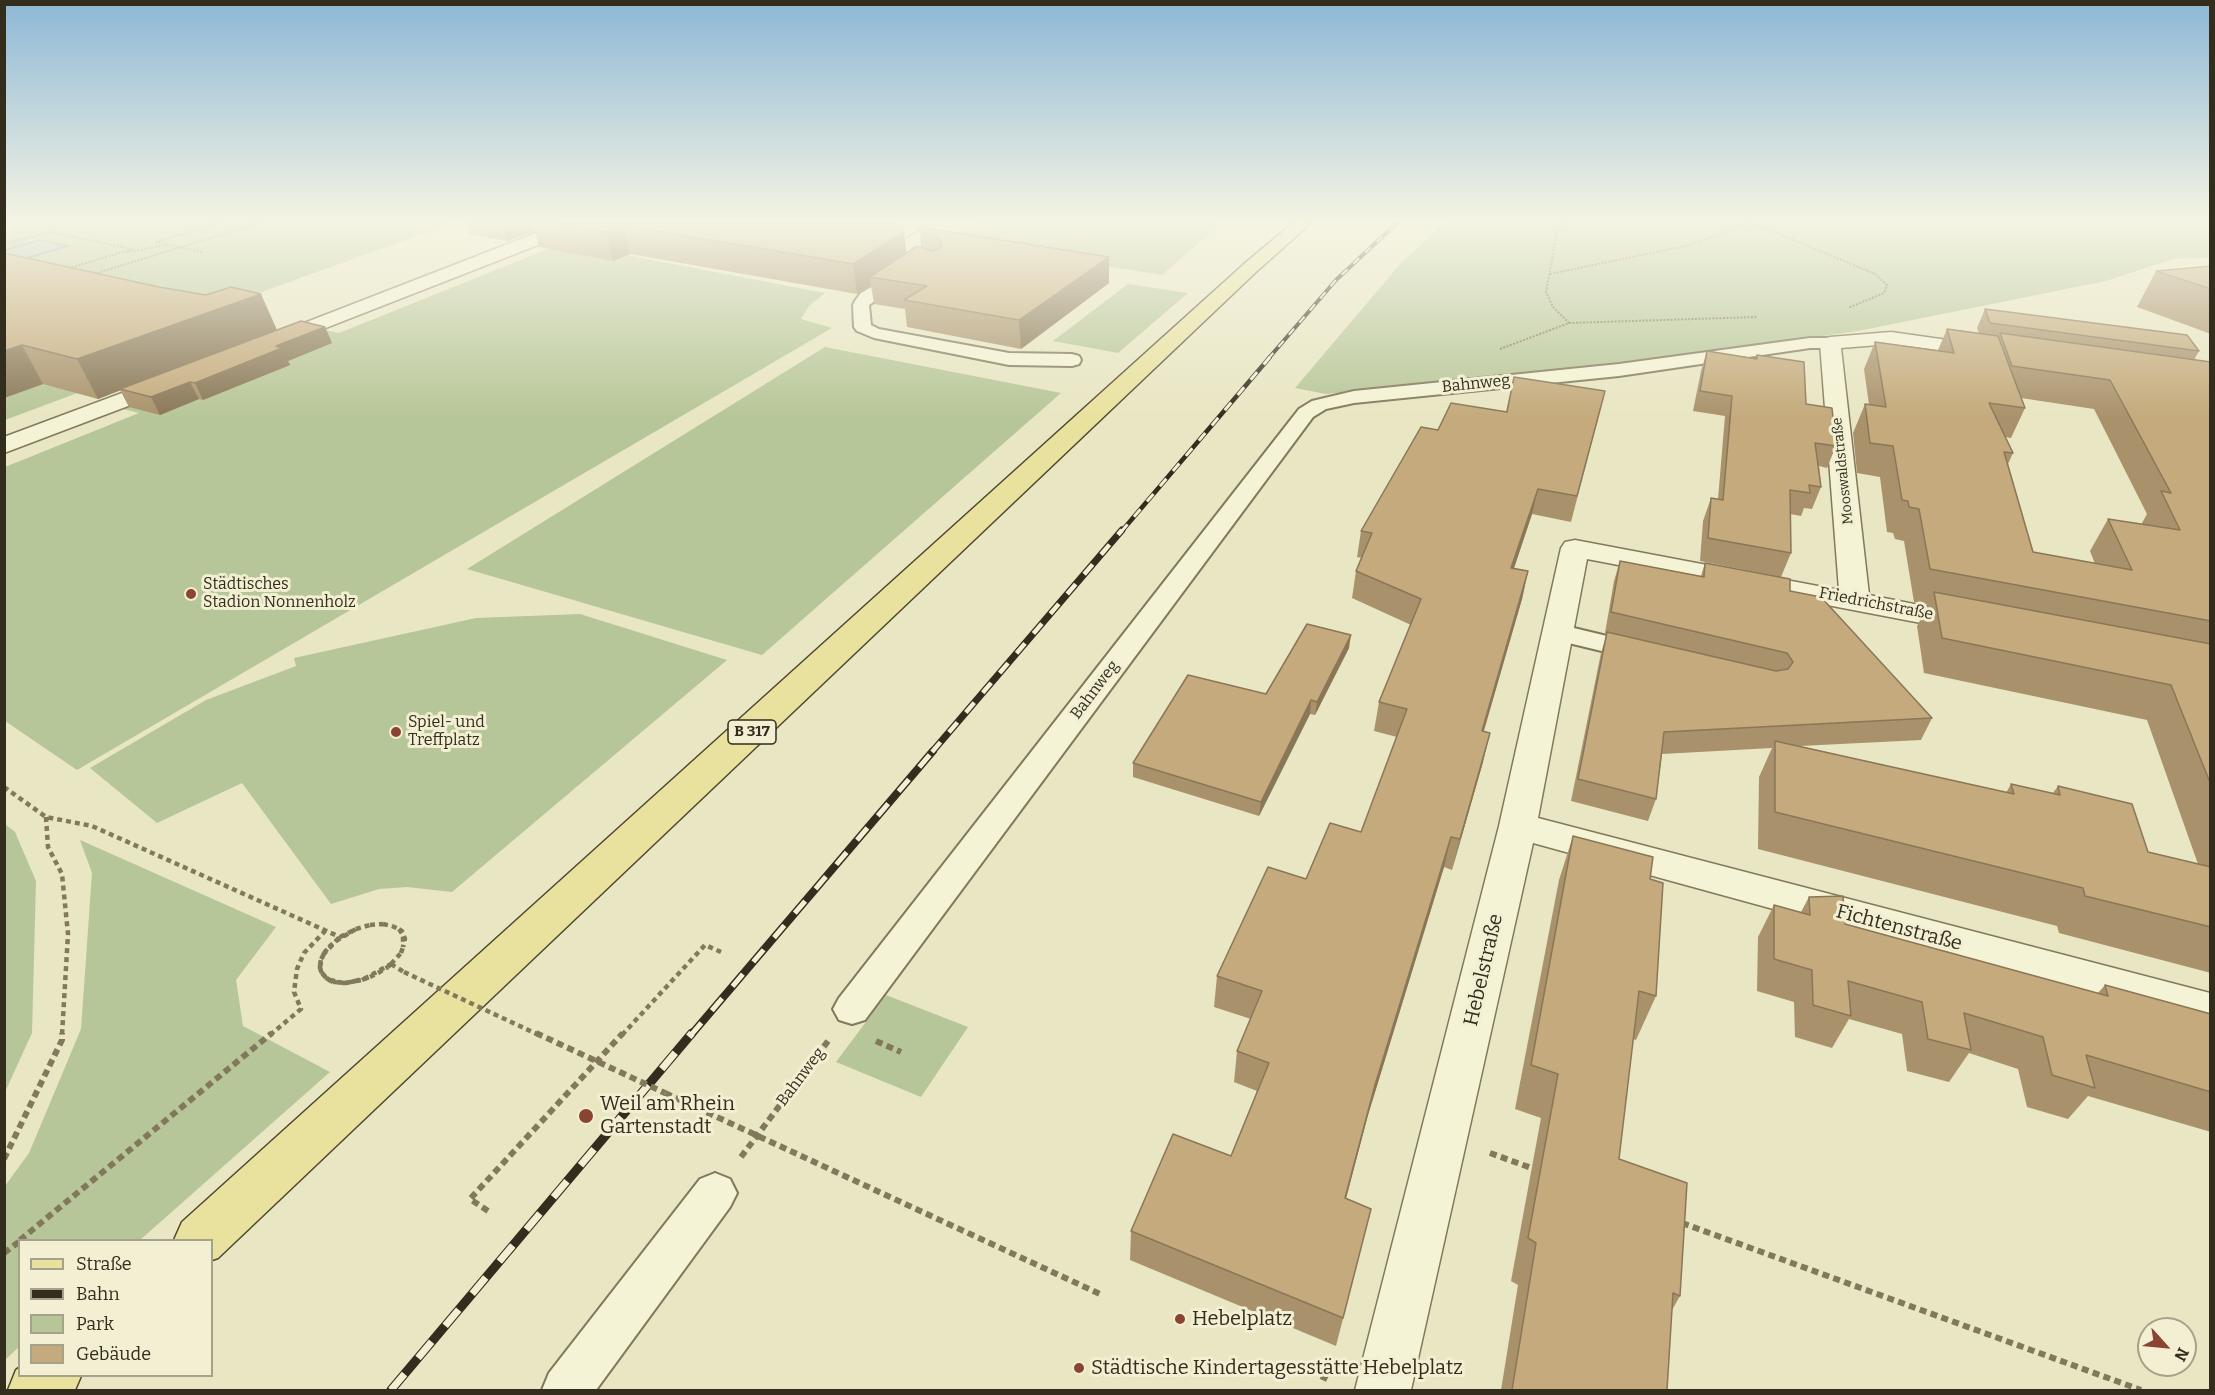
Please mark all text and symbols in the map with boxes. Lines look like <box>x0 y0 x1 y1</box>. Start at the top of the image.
street label: Bahnweg <box>1441 371 1511 397</box>
street label: Mooswaldstraße <box>1829 417 1857 525</box>
place label: Städtisches Stadion Nonnenholz <box>203 575 356 613</box>
street label: Friedrichstraße <box>1817 584 1935 624</box>
marker: Städtisches Stadion Nonnenholz <box>184 587 198 601</box>
street label: Bahnweg <box>1067 657 1123 723</box>
place label: Spiel- und Treffplatz <box>408 713 485 751</box>
road number: B 317 <box>728 720 776 744</box>
marker: Spiel- und Treffplatz <box>389 725 403 739</box>
street label: Fichtenstraße <box>1833 900 1965 956</box>
street label: Hebelstraße <box>1459 912 1509 1028</box>
street label: Bahnweg <box>773 1044 829 1110</box>
place label: Weil am Rhein Gartenstadt <box>600 1092 735 1139</box>
marker: Weil am Rhein Gartenstadt <box>577 1107 595 1125</box>
legend <box>18 1239 213 1377</box>
text: Straße <box>76 1253 132 1275</box>
text: Bahn <box>76 1283 120 1305</box>
place label: Hebelplatz <box>1192 1307 1292 1331</box>
marker: Hebelplatz <box>1173 1312 1187 1326</box>
text: Park <box>76 1313 114 1335</box>
north arrow <box>2137 1317 2197 1377</box>
text: Gebäude <box>76 1343 151 1365</box>
text: N <box>2170 1345 2193 1364</box>
place label: Städtische Kindertagesstätte Hebelplatz <box>1091 1356 1463 1380</box>
marker: Städtische Kindertagesstätte Hebelplatz <box>1072 1361 1086 1375</box>

